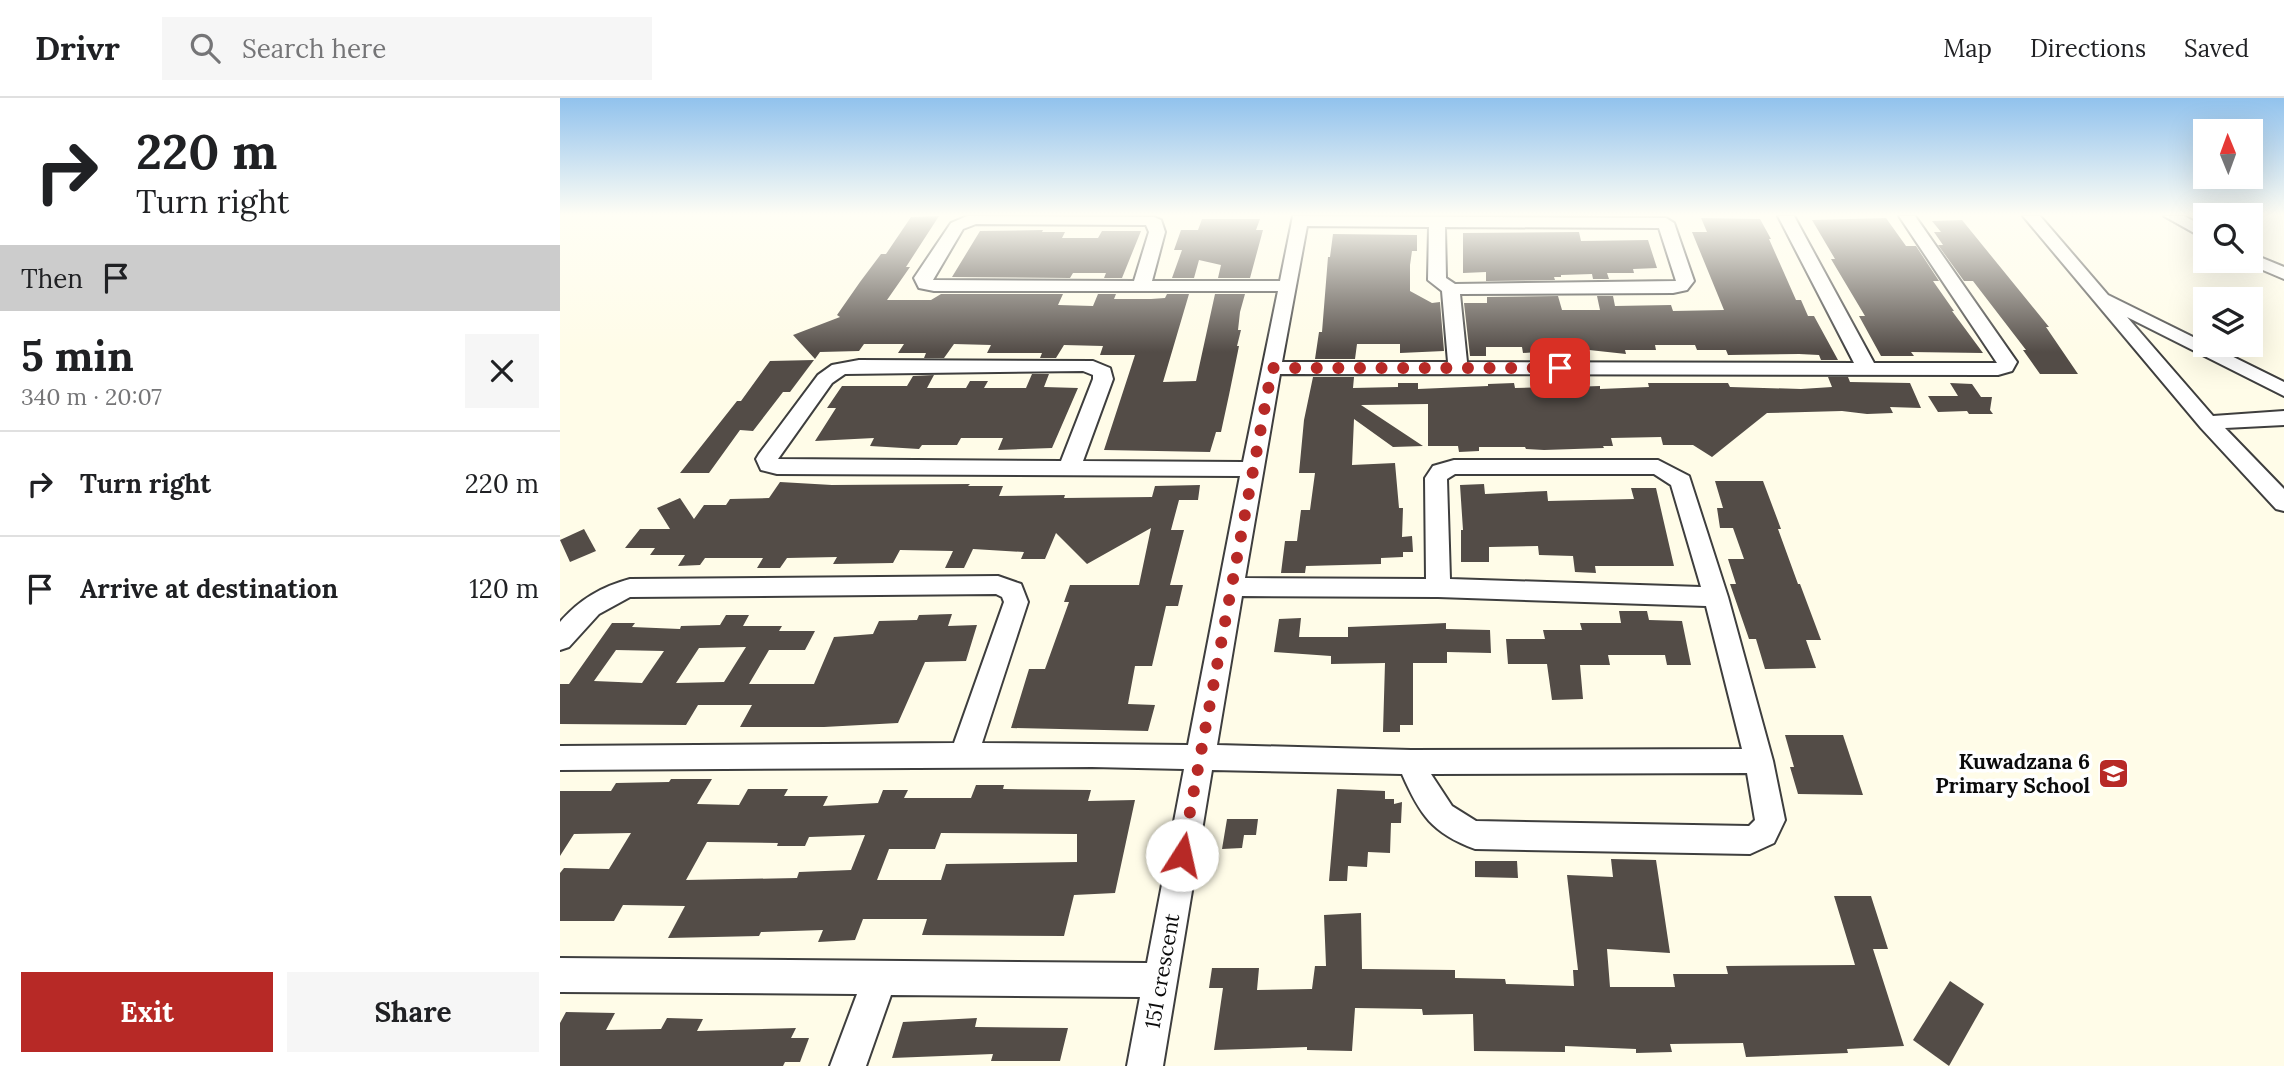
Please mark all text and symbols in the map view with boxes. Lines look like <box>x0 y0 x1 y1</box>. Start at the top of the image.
search box <box>162 17 652 80</box>
text: Drivr <box>35 27 120 69</box>
icon: search <box>186 29 224 67</box>
text: Search here <box>242 32 386 65</box>
text: Map <box>1943 33 1992 64</box>
text: Directions <box>2030 33 2146 64</box>
text: Saved <box>2184 33 2249 64</box>
north arrow <box>2193 119 2263 189</box>
map controls <box>2193 119 2263 357</box>
text: 220 m <box>136 120 277 182</box>
icon: right <box>21 126 112 217</box>
text: Turn right <box>136 181 289 222</box>
button: search <box>2193 203 2263 273</box>
icon: arrive <box>97 259 135 297</box>
text: Then <box>21 262 83 295</box>
button: layers <box>2193 287 2263 357</box>
text: 5 min <box>21 329 134 383</box>
button: close <box>465 334 539 408</box>
pin <box>1530 338 1590 398</box>
icon: arrive <box>1541 349 1579 387</box>
text: 340 m · 20:07 <box>21 382 162 411</box>
icon: right <box>21 465 59 503</box>
text: Turn right <box>80 467 211 500</box>
text: 220 m <box>465 467 539 500</box>
icon: arrive <box>21 570 59 608</box>
text: Arrive at destination <box>80 572 338 605</box>
text: 120 m <box>469 572 539 605</box>
place label: Kuwadzana 6 Primary School <box>1935 748 2090 799</box>
school or university icon: Kuwadzana 6 Primary School <box>2096 756 2130 790</box>
position arrow <box>1145 818 1219 892</box>
street label: 151 crescent <box>1139 910 1186 1031</box>
button: Exit <box>21 972 273 1052</box>
button: Share <box>287 972 539 1052</box>

